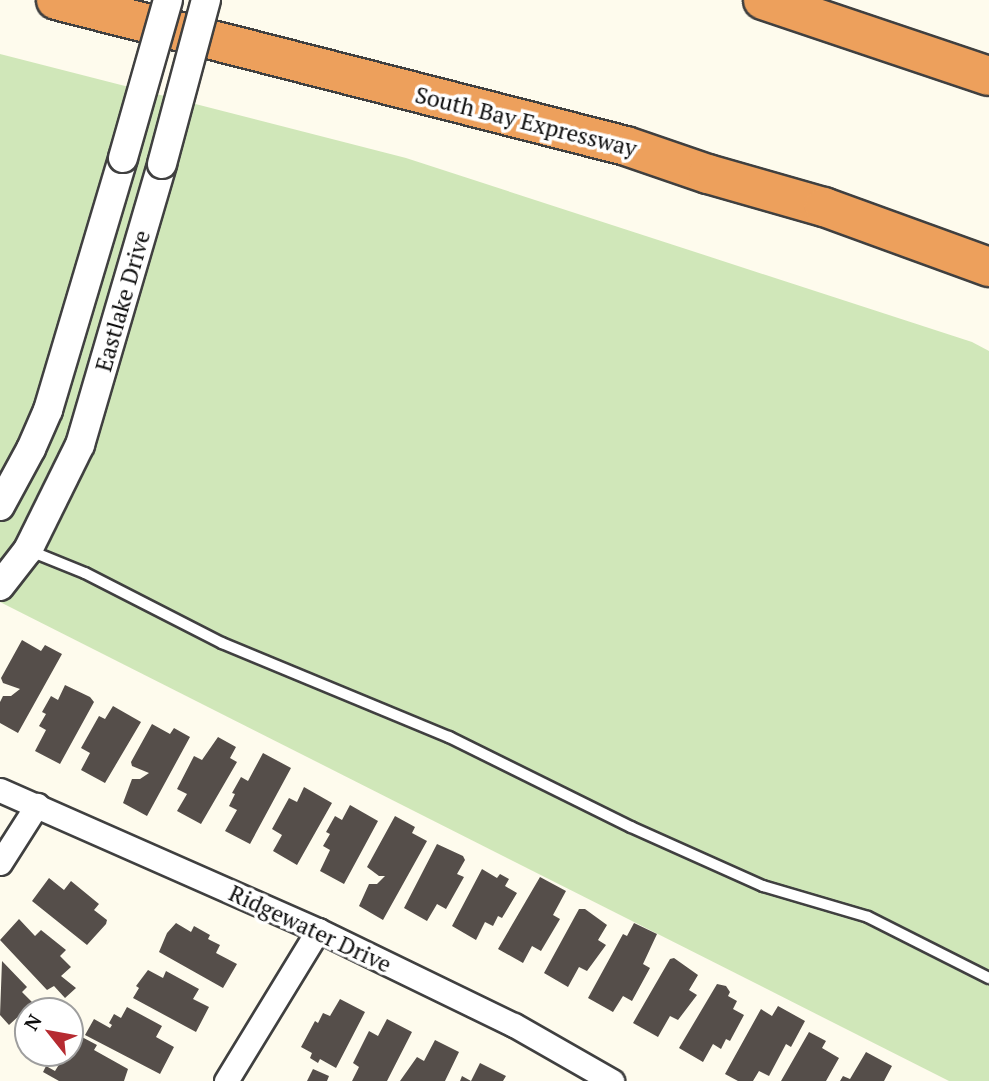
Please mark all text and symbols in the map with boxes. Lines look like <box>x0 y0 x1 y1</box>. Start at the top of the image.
street label: South Bay Expressway <box>412 81 640 163</box>
street label: Eastlake Drive <box>90 227 156 375</box>
street label: Ridgewater Drive <box>225 879 395 979</box>
north arrow <box>14 997 84 1067</box>
text: N <box>18 1009 47 1035</box>

